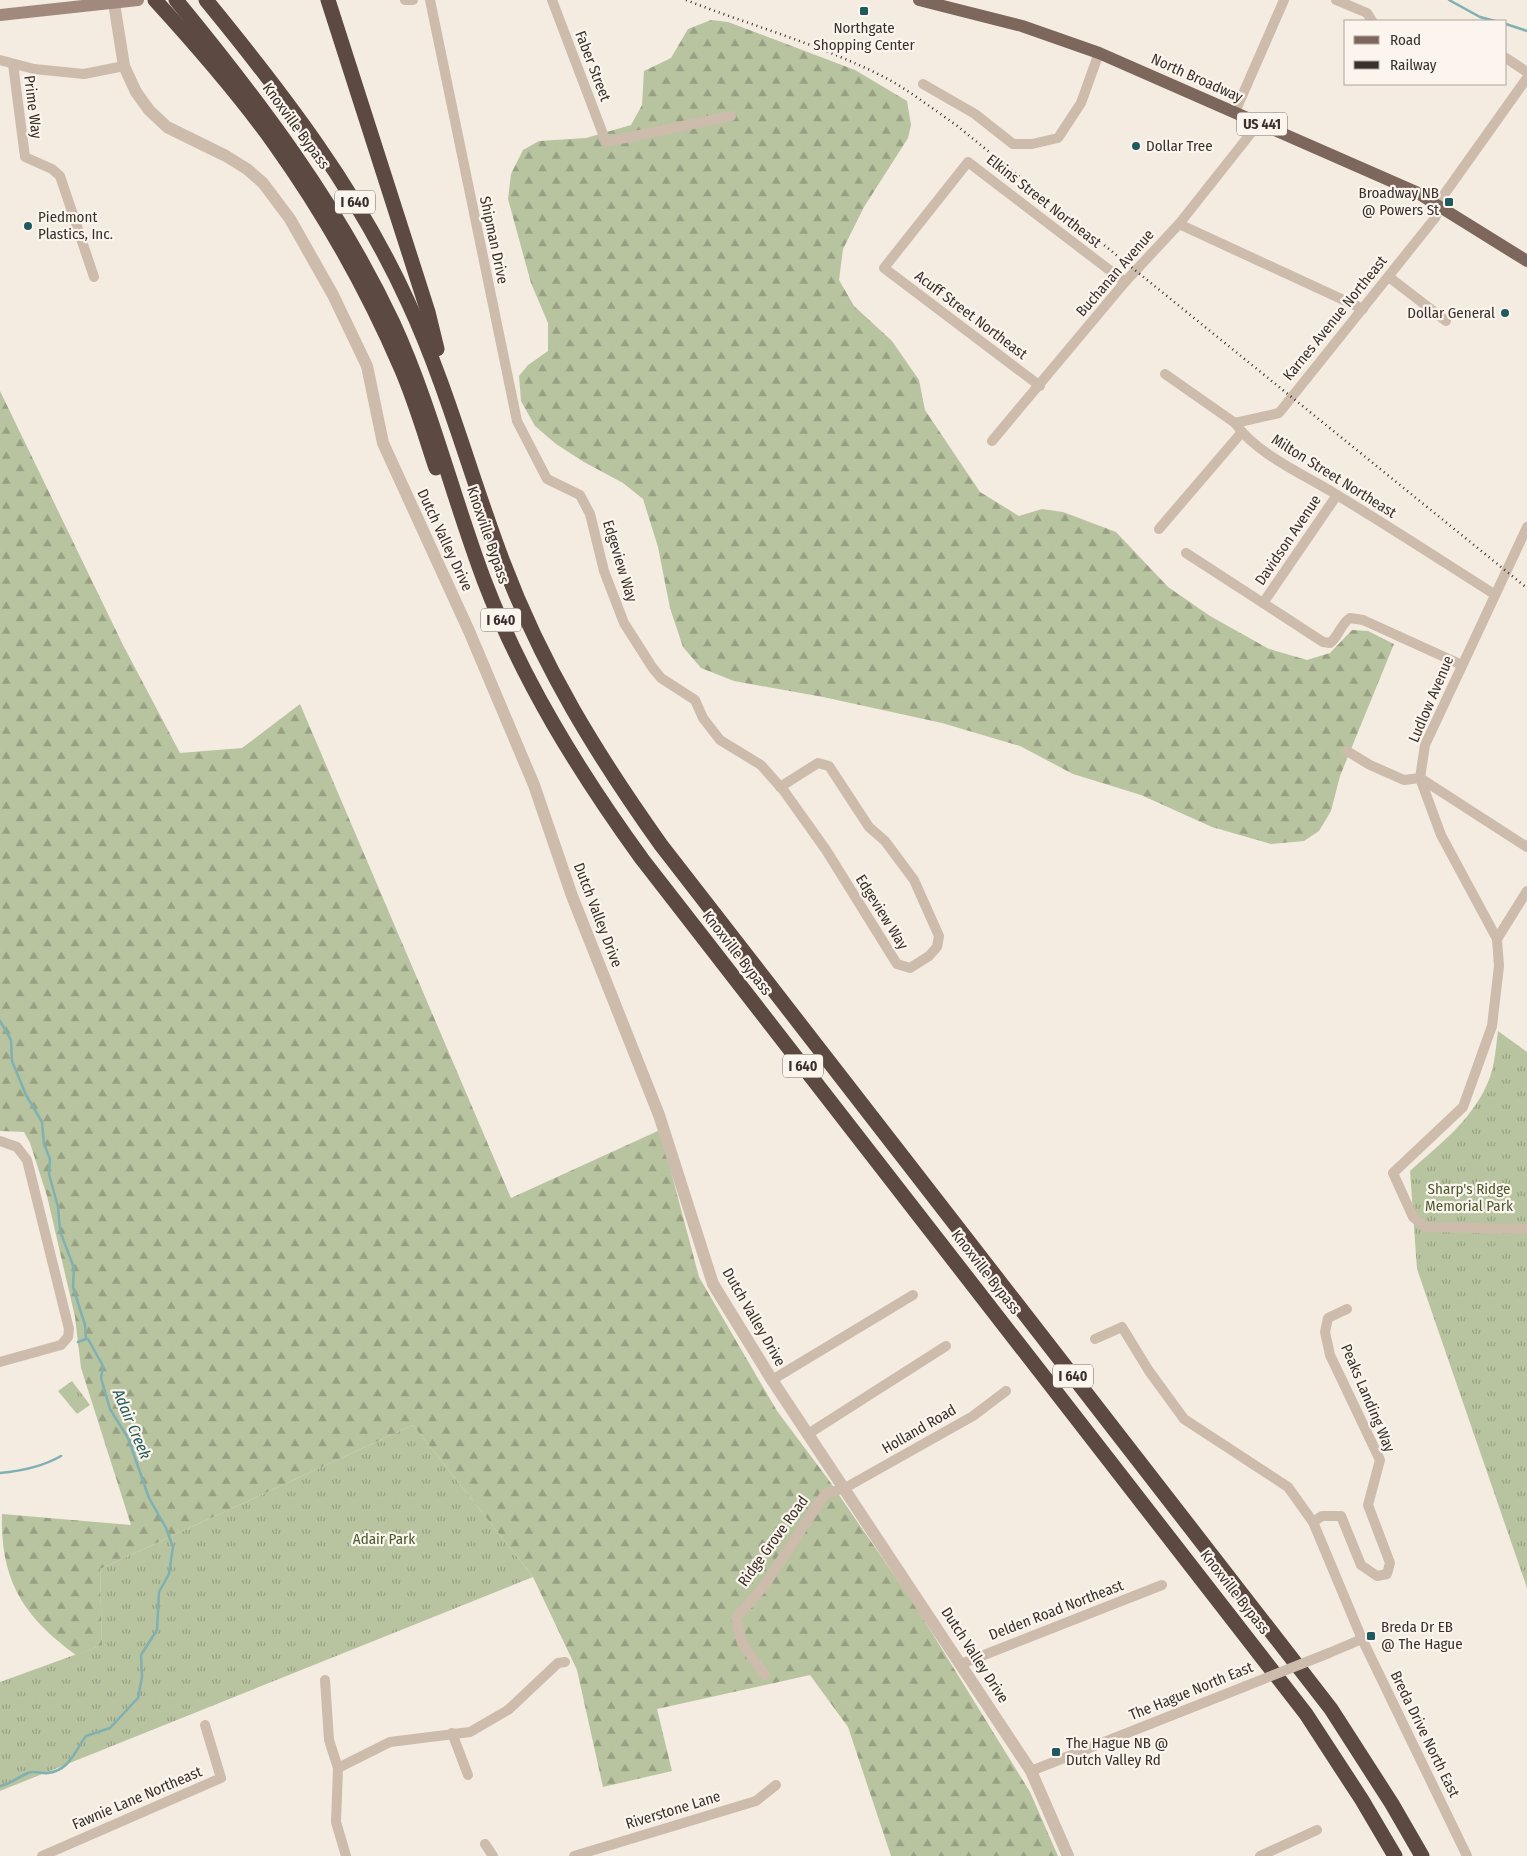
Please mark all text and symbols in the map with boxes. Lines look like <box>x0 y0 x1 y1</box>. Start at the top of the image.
marker: Northgate Shopping Center <box>858 5 870 17</box>
place label: Northgate Shopping Center <box>813 19 915 54</box>
legend <box>1344 20 1507 85</box>
street label: Faber Street <box>571 28 615 104</box>
text: Road <box>1390 31 1421 49</box>
street label: North Broadway <box>1148 50 1246 106</box>
text: Railway <box>1390 56 1437 74</box>
street label: Prime Way <box>20 74 46 140</box>
street label: Knoxville Bypass <box>259 79 333 173</box>
road number: US 441 <box>1237 112 1287 136</box>
place label: Dollar Tree <box>1146 137 1213 155</box>
marker: Dollar Tree <box>1130 140 1142 152</box>
street label: Elkins Street Northeast <box>983 151 1105 251</box>
place label: Broadway NB @ Powers St <box>1359 184 1439 219</box>
road number: I 640 <box>335 190 375 213</box>
street label: Shipman Drive <box>476 195 512 285</box>
marker: Broadway NB @ Powers St <box>1443 196 1455 208</box>
place label: Piedmont Plastics, Inc. <box>38 208 113 243</box>
marker: Piedmont Plastics, Inc. <box>22 220 34 232</box>
street label: Buchanan Avenue <box>1072 226 1158 320</box>
street label: Karnes Avenue Northeast <box>1279 252 1391 384</box>
street label: Acuff Street Northeast <box>911 267 1031 363</box>
place label: Dollar General <box>1407 304 1495 322</box>
marker: Dollar General <box>1499 307 1511 319</box>
street label: Milton Street Northeast <box>1268 430 1400 522</box>
street label: Knoxville Bypass <box>463 484 513 586</box>
street label: Dutch Valley Drive <box>413 486 477 594</box>
street label: Davidson Avenue <box>1251 491 1325 589</box>
street label: Edgeview Way <box>599 518 641 604</box>
road number: I 640 <box>481 608 521 632</box>
street label: Ludlow Avenue <box>1405 653 1457 745</box>
street label: Dutch Valley Drive <box>570 860 626 970</box>
street label: Edgeview Way <box>852 871 912 953</box>
street label: Knoxville Bypass <box>698 907 776 999</box>
road number: I 640 <box>783 1054 823 1078</box>
park label: Sharp's Ridge Memorial Park <box>1425 1180 1513 1215</box>
street label: Knoxville Bypass <box>947 1226 1025 1318</box>
street label: Dutch Valley Drive <box>719 1265 789 1369</box>
street label: Peaks Landing Way <box>1337 1341 1399 1455</box>
road number: I 640 <box>1053 1364 1093 1388</box>
water label: Adair Creek <box>108 1385 155 1462</box>
street label: Holland Road <box>879 1401 959 1457</box>
street label: Ridge Grove Road <box>734 1492 812 1590</box>
park label: Adair Park <box>353 1530 415 1548</box>
street label: Knoxville Bypass <box>1196 1546 1274 1638</box>
street label: Delden Road Northeast <box>986 1576 1126 1644</box>
street label: Dutch Valley Drive <box>937 1604 1013 1706</box>
place label: Breda Dr EB @ The Hague <box>1381 1618 1463 1653</box>
marker: Breda Dr EB @ The Hague <box>1365 1630 1377 1642</box>
street label: The Hague North East <box>1127 1658 1256 1724</box>
street label: Breda Drive North East <box>1387 1668 1464 1800</box>
place label: The Hague NB @ Dutch Valley Rd <box>1066 1734 1168 1769</box>
marker: The Hague NB @ Dutch Valley Rd <box>1050 1746 1062 1758</box>
street label: Fawnie Lane Northeast <box>70 1763 205 1833</box>
street label: Riverstone Lane <box>623 1787 723 1833</box>

